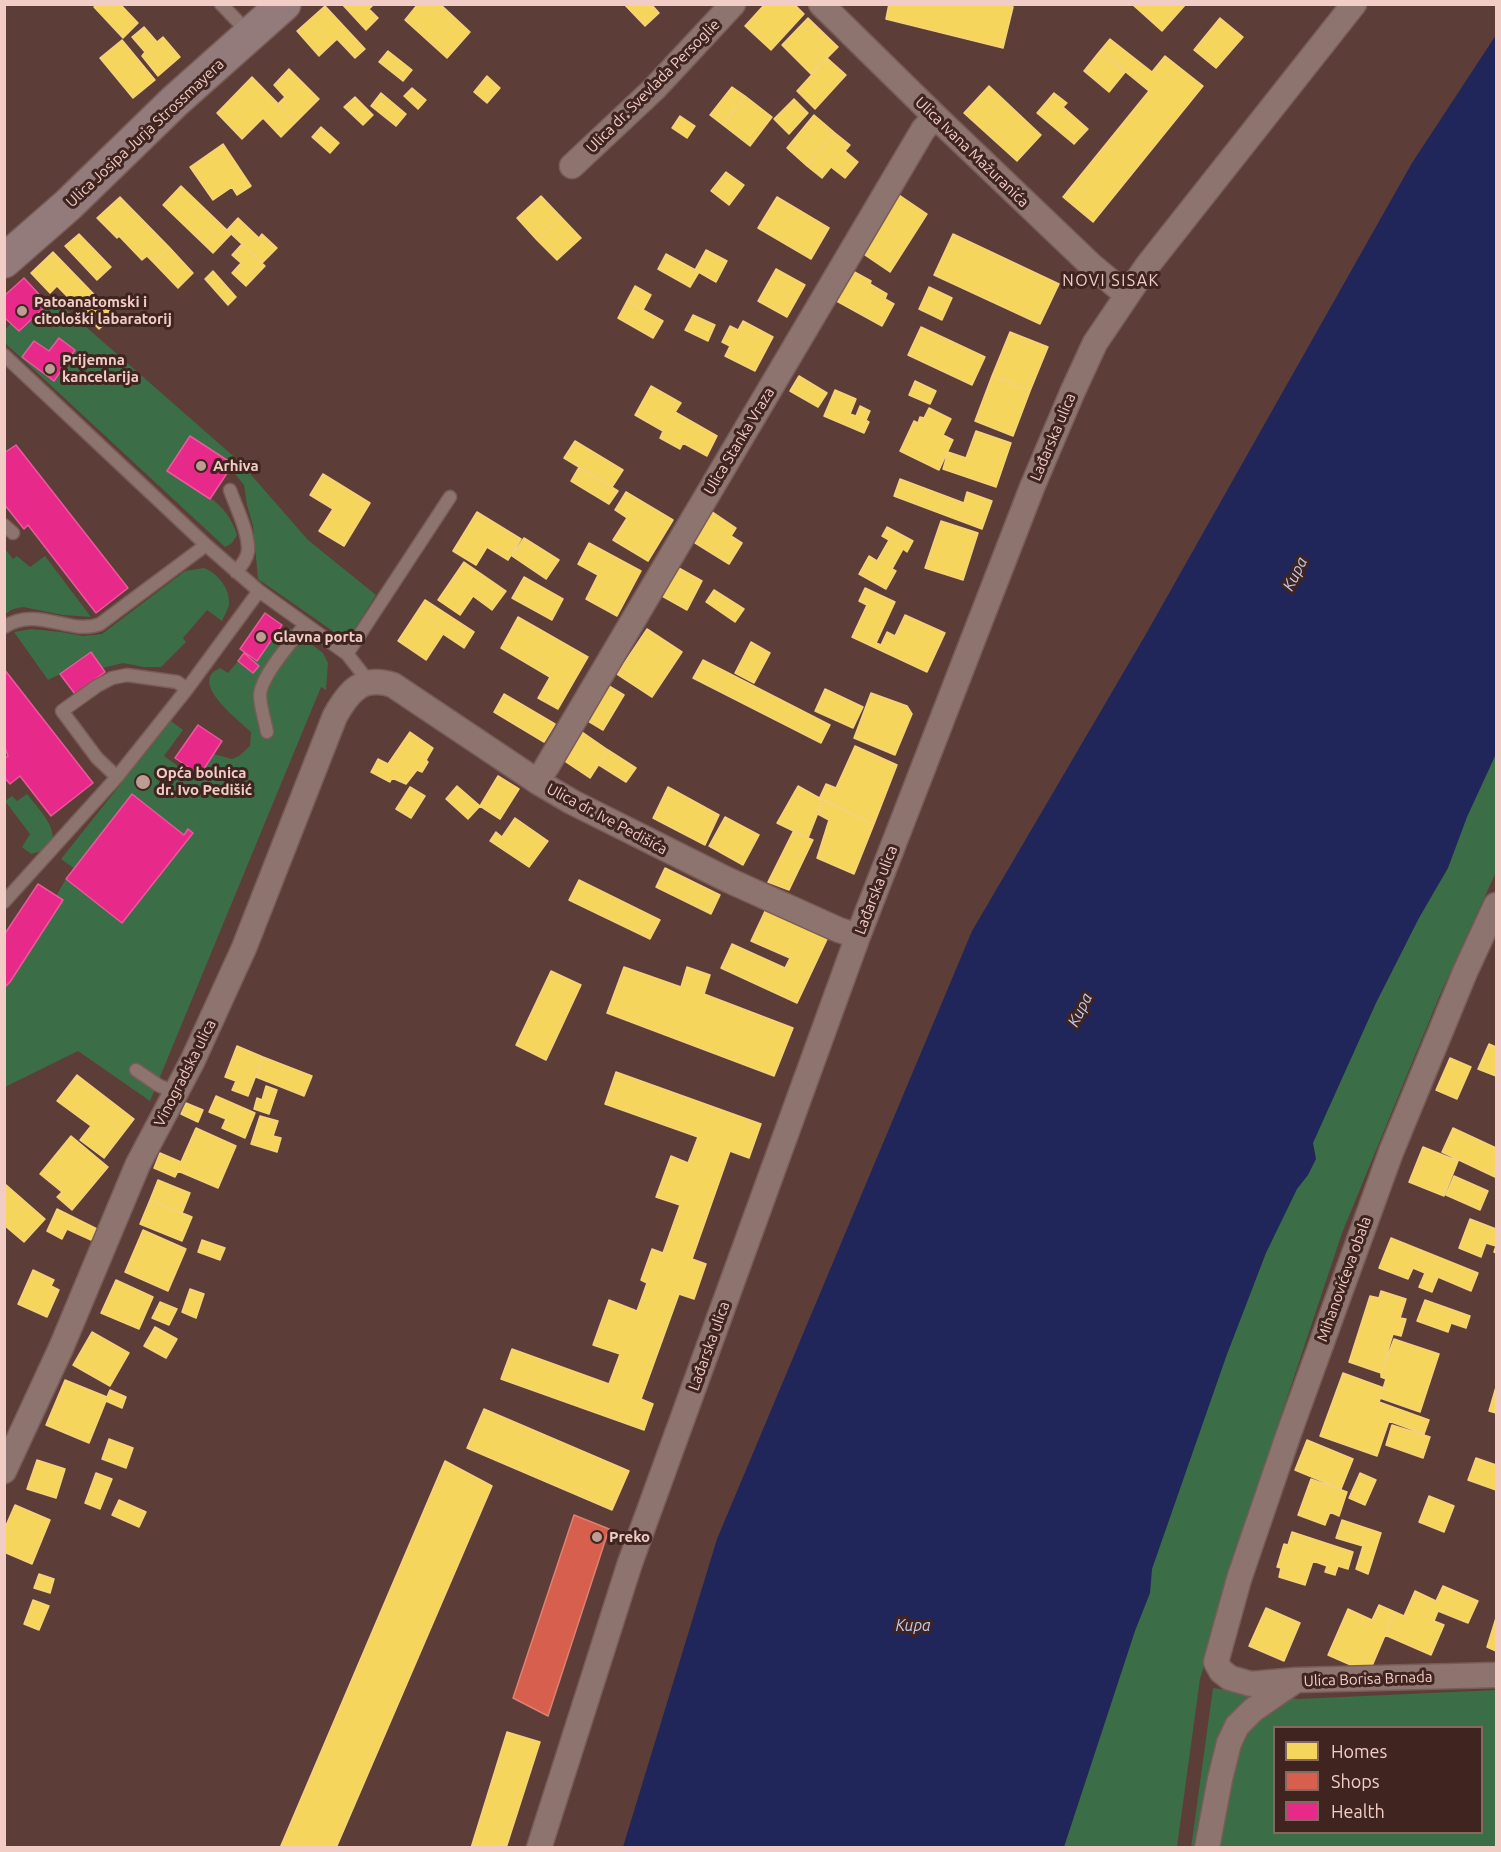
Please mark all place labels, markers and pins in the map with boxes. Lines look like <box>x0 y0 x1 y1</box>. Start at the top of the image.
place label: Patoanatomski i citološki labaratorij <box>34 293 172 328</box>
marker: Patoanatomski i citološki labaratorij <box>15 304 29 318</box>
place label: Prijemna kancelarija <box>62 351 139 386</box>
marker: Prijemna kancelarija <box>43 362 57 376</box>
place label: Arhiva <box>213 457 259 475</box>
marker: Arhiva <box>194 459 208 473</box>
place label: Glavna porta <box>273 628 363 646</box>
marker: Glavna porta <box>254 630 268 644</box>
place label: Opća bolnica dr. Ivo Pedišić <box>156 764 252 799</box>
marker: Opća bolnica dr. Ivo Pedišić <box>134 773 152 791</box>
place label: Preko <box>609 1528 650 1546</box>
marker: Preko <box>590 1530 604 1544</box>

